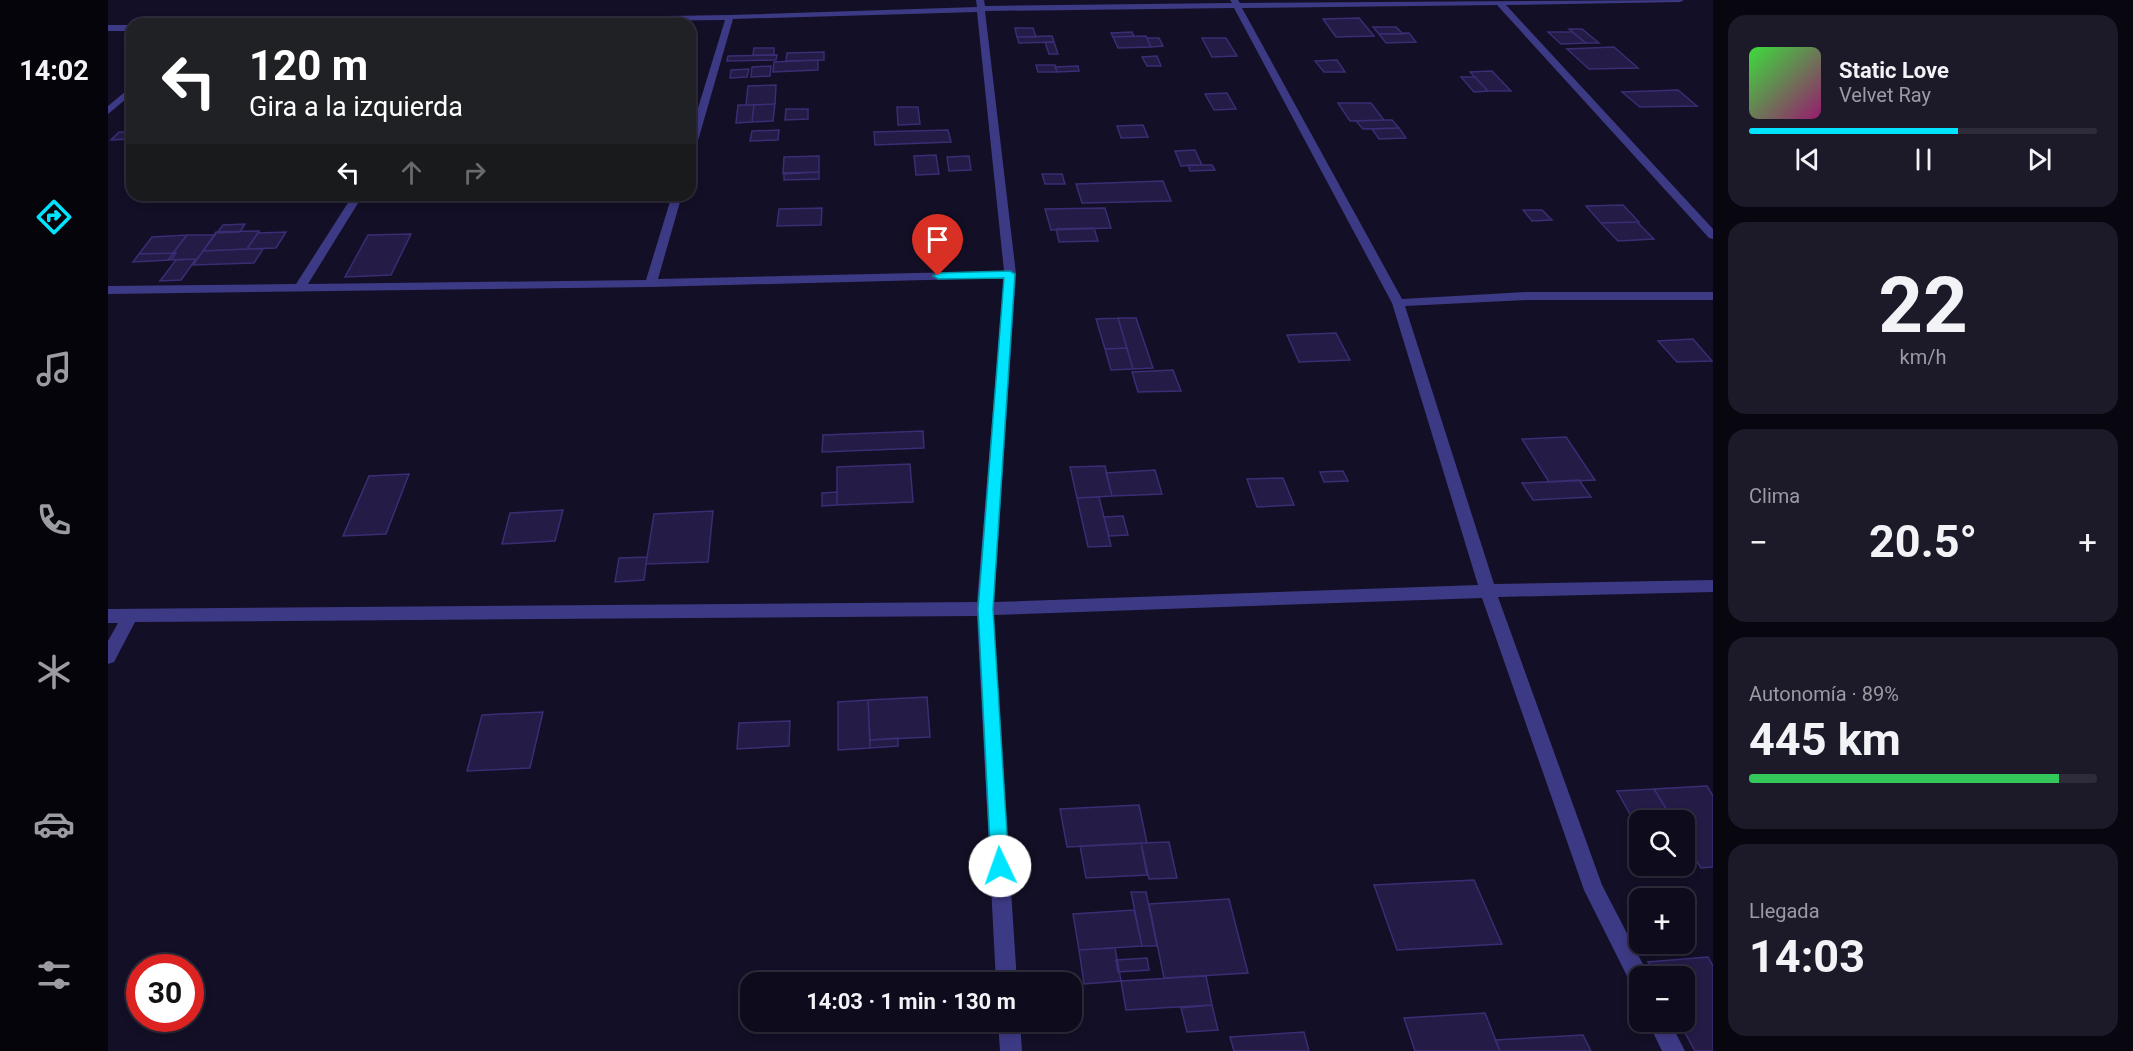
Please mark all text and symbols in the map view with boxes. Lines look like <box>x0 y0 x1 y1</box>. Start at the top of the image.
text: 120 m <box>249 41 368 90</box>
icon: left <box>150 42 228 120</box>
text: 14:02 <box>19 55 89 87</box>
text: Static Love <box>1839 58 1949 83</box>
text: Velvet Ray <box>1839 83 1931 107</box>
text: Gira a la izquierda <box>249 91 463 123</box>
icon: previous <box>1791 143 1824 176</box>
icon: pause <box>1907 143 1940 176</box>
icon: next <box>2023 143 2056 176</box>
icon: left <box>332 156 365 189</box>
icon: ahead <box>395 156 428 189</box>
icon: right <box>458 156 491 189</box>
icon: directions <box>33 196 75 238</box>
pin <box>912 214 963 276</box>
icon: arrive <box>921 223 954 256</box>
text: 22 <box>1878 260 1968 351</box>
text: km/h <box>1900 345 1946 369</box>
icon: music <box>33 348 75 390</box>
text: Clima <box>1749 484 1800 508</box>
icon: phone <box>33 499 75 541</box>
text: 20.5° <box>1869 515 1977 568</box>
text: − <box>1749 523 1768 562</box>
text: + <box>2078 523 2097 562</box>
icon: climate <box>33 651 75 693</box>
text: Autonomía · 89% <box>1749 682 1899 706</box>
text: 445 km <box>1749 713 1901 766</box>
icon: car <box>33 803 75 845</box>
map controls <box>1629 810 1695 1032</box>
button: search <box>1629 810 1695 876</box>
position arrow <box>968 834 1032 898</box>
button: + <box>1629 888 1695 954</box>
text: Llegada <box>1749 899 1820 923</box>
text: 14:03 <box>1749 930 1865 983</box>
icon: filters <box>33 954 75 996</box>
speed limit sign: 30 <box>126 954 204 1032</box>
button: − <box>1629 966 1695 1032</box>
text: 14:03 · 1 min · 130 m <box>806 989 1016 1014</box>

